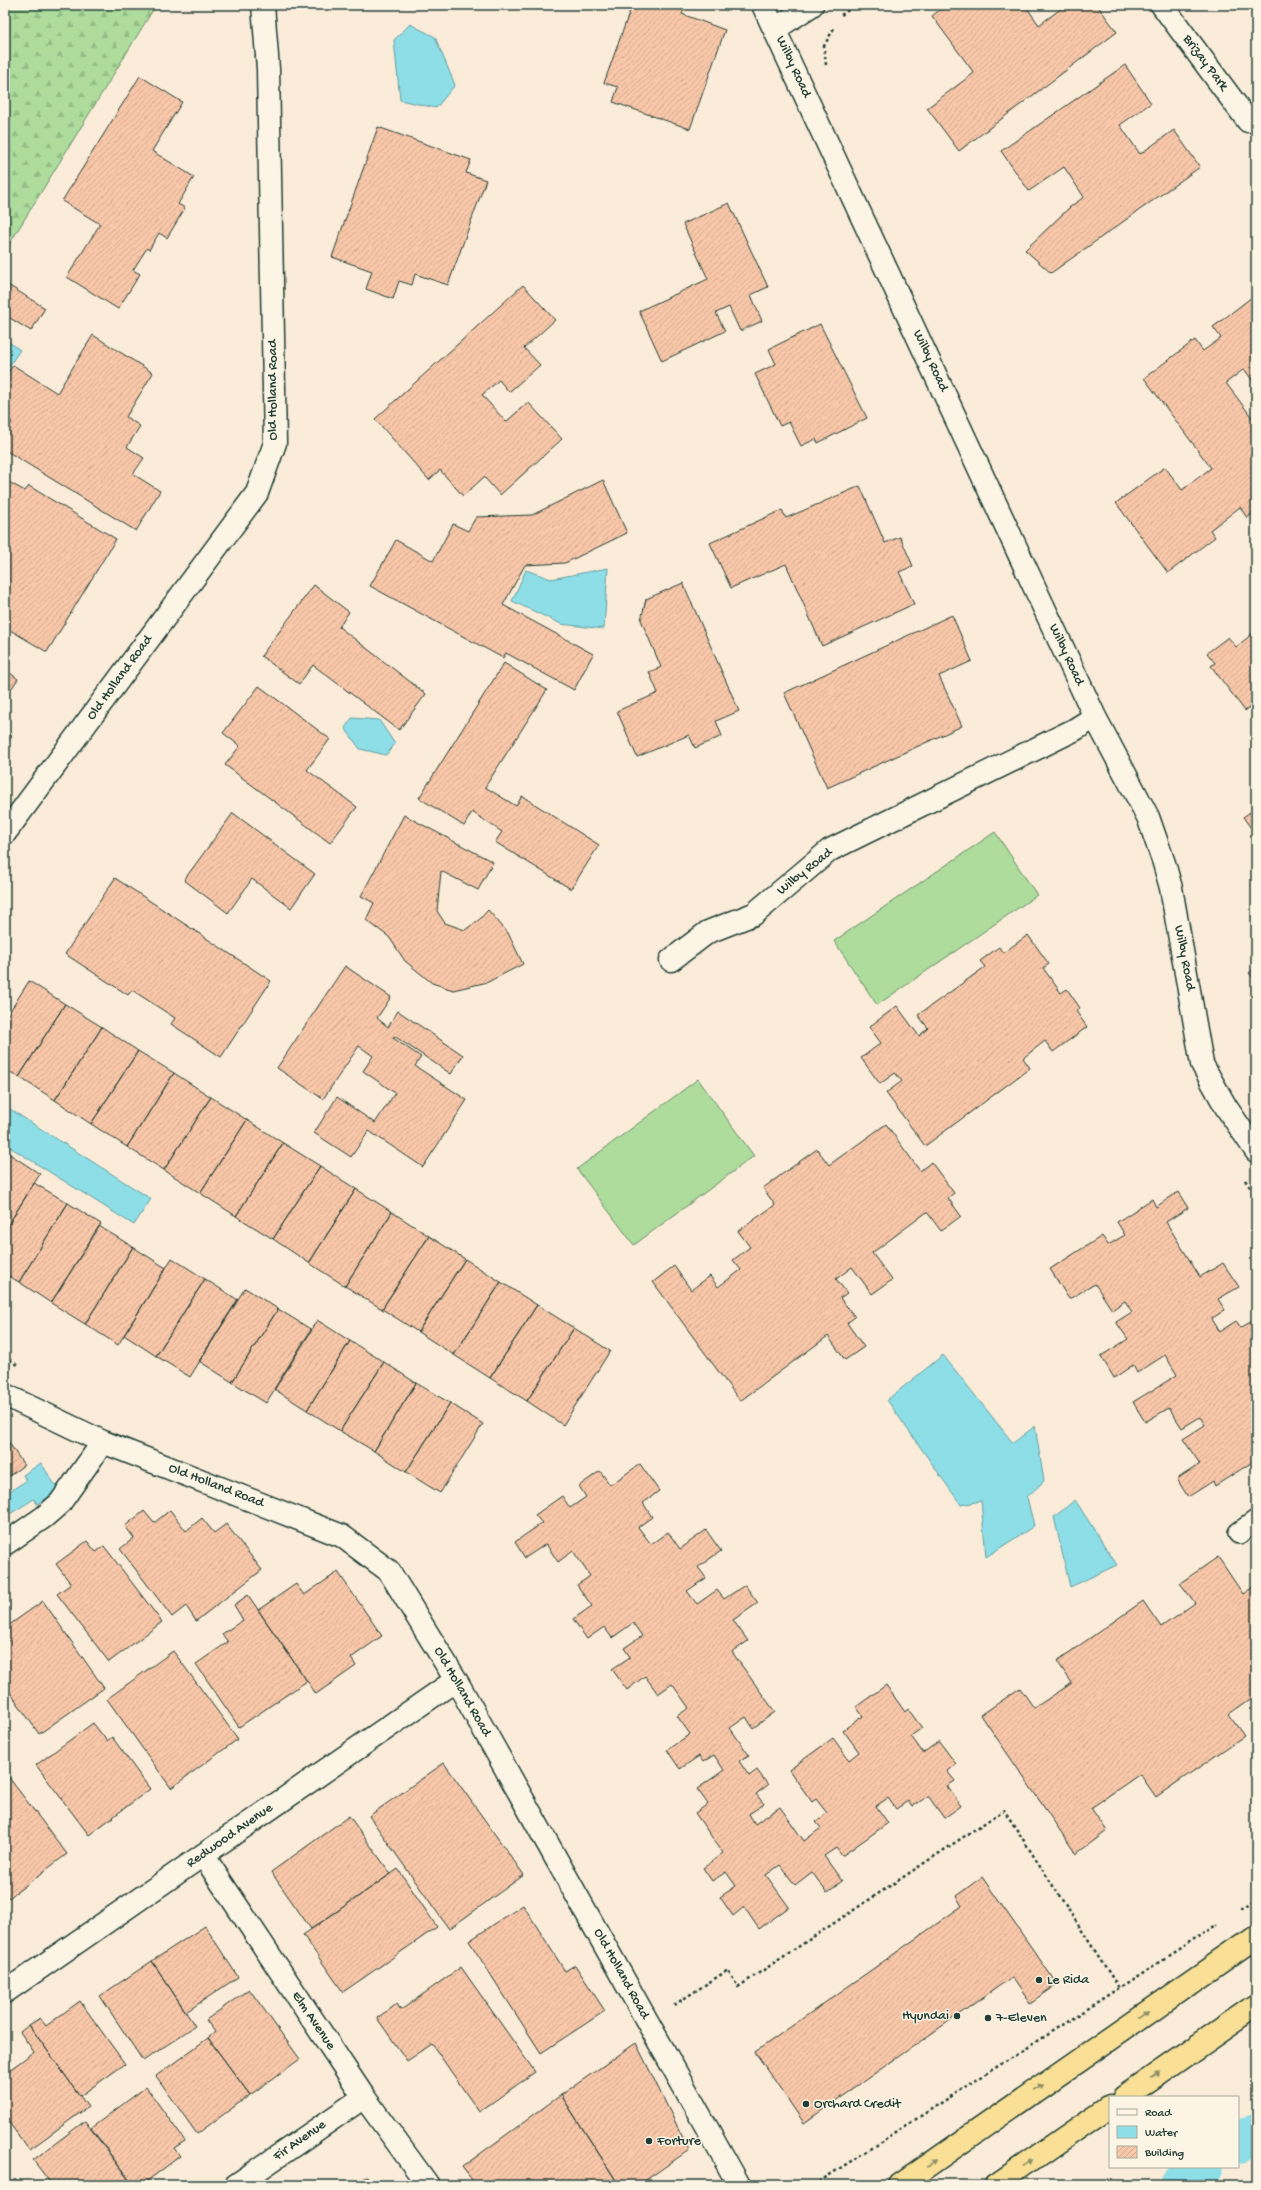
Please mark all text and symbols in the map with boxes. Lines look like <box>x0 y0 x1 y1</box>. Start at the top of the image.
street label: Brizay Park <box>1178 31 1233 96</box>
street label: Wilby Road <box>771 33 815 102</box>
street label: Wilby Road <box>908 327 952 396</box>
street label: Old Holland Road <box>265 338 282 440</box>
street label: Wilby Road <box>1044 621 1088 690</box>
street label: Old Holland Road <box>83 631 158 724</box>
street label: Wilby Road <box>774 843 837 899</box>
street label: Wilby Road <box>1169 924 1199 994</box>
street label: Old Holland Road <box>166 1460 268 1513</box>
street label: Old Holland Road <box>429 1644 496 1742</box>
street label: Redwood Avenue <box>183 1799 277 1872</box>
street label: Old Holland Road <box>589 1926 654 2024</box>
place label: Le Rida <box>1047 1972 1090 1989</box>
marker: Le Rida <box>1034 1975 1044 1985</box>
street label: Elm Avenue <box>287 1988 339 2054</box>
place label: Hyundai <box>902 2008 949 2025</box>
place label: 7-Eleven <box>995 2010 1047 2027</box>
one-way arrow <box>1140 2010 1150 2018</box>
marker: Hyundai <box>952 2011 962 2021</box>
marker: 7-Eleven <box>983 2013 993 2023</box>
one-way arrow <box>1151 2071 1161 2079</box>
one-way arrow <box>1033 2084 1044 2092</box>
place label: Orchard Credit <box>814 2096 902 2113</box>
legend <box>1109 2096 1239 2168</box>
marker: Orchard Credit <box>801 2099 811 2109</box>
text: Road <box>1145 2107 1172 2121</box>
street label: Fir Avenue <box>269 2116 330 2166</box>
text: Water <box>1145 2127 1179 2141</box>
place label: Forture <box>656 2133 702 2150</box>
marker: Forture <box>644 2136 654 2146</box>
text: Building <box>1144 2147 1184 2161</box>
one-way arrow <box>926 2159 937 2167</box>
one-way arrow <box>1023 2159 1034 2167</box>

